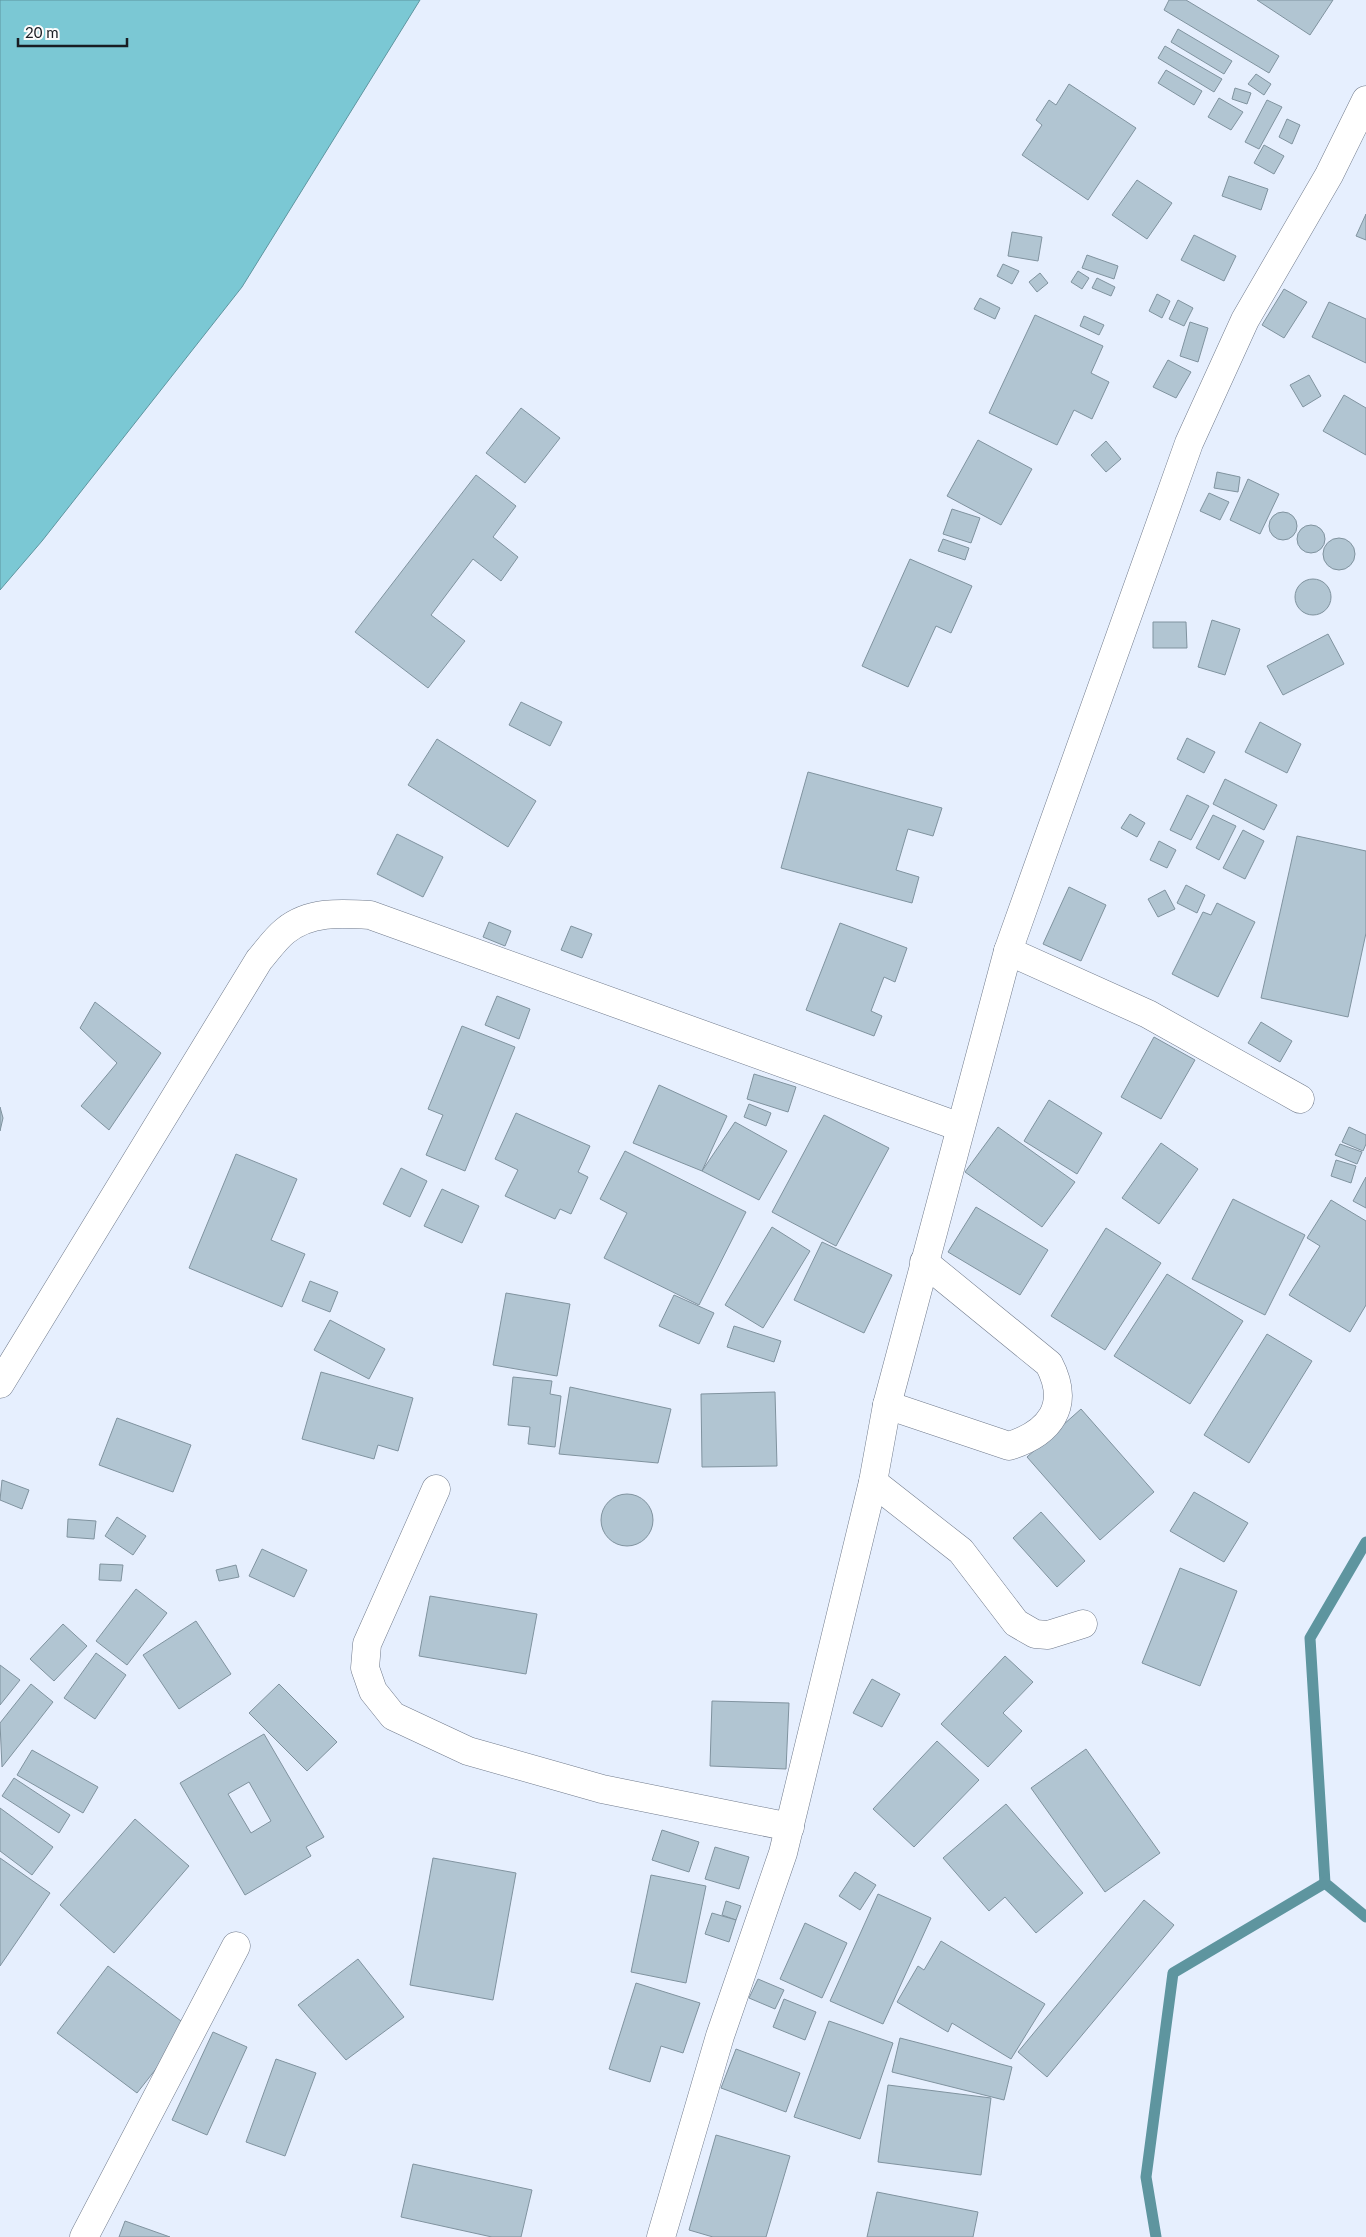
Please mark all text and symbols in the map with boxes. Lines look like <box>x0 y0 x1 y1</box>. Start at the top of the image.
scale bar <box>18 15 126 47</box>
text: 20 m <box>25 23 59 41</box>

